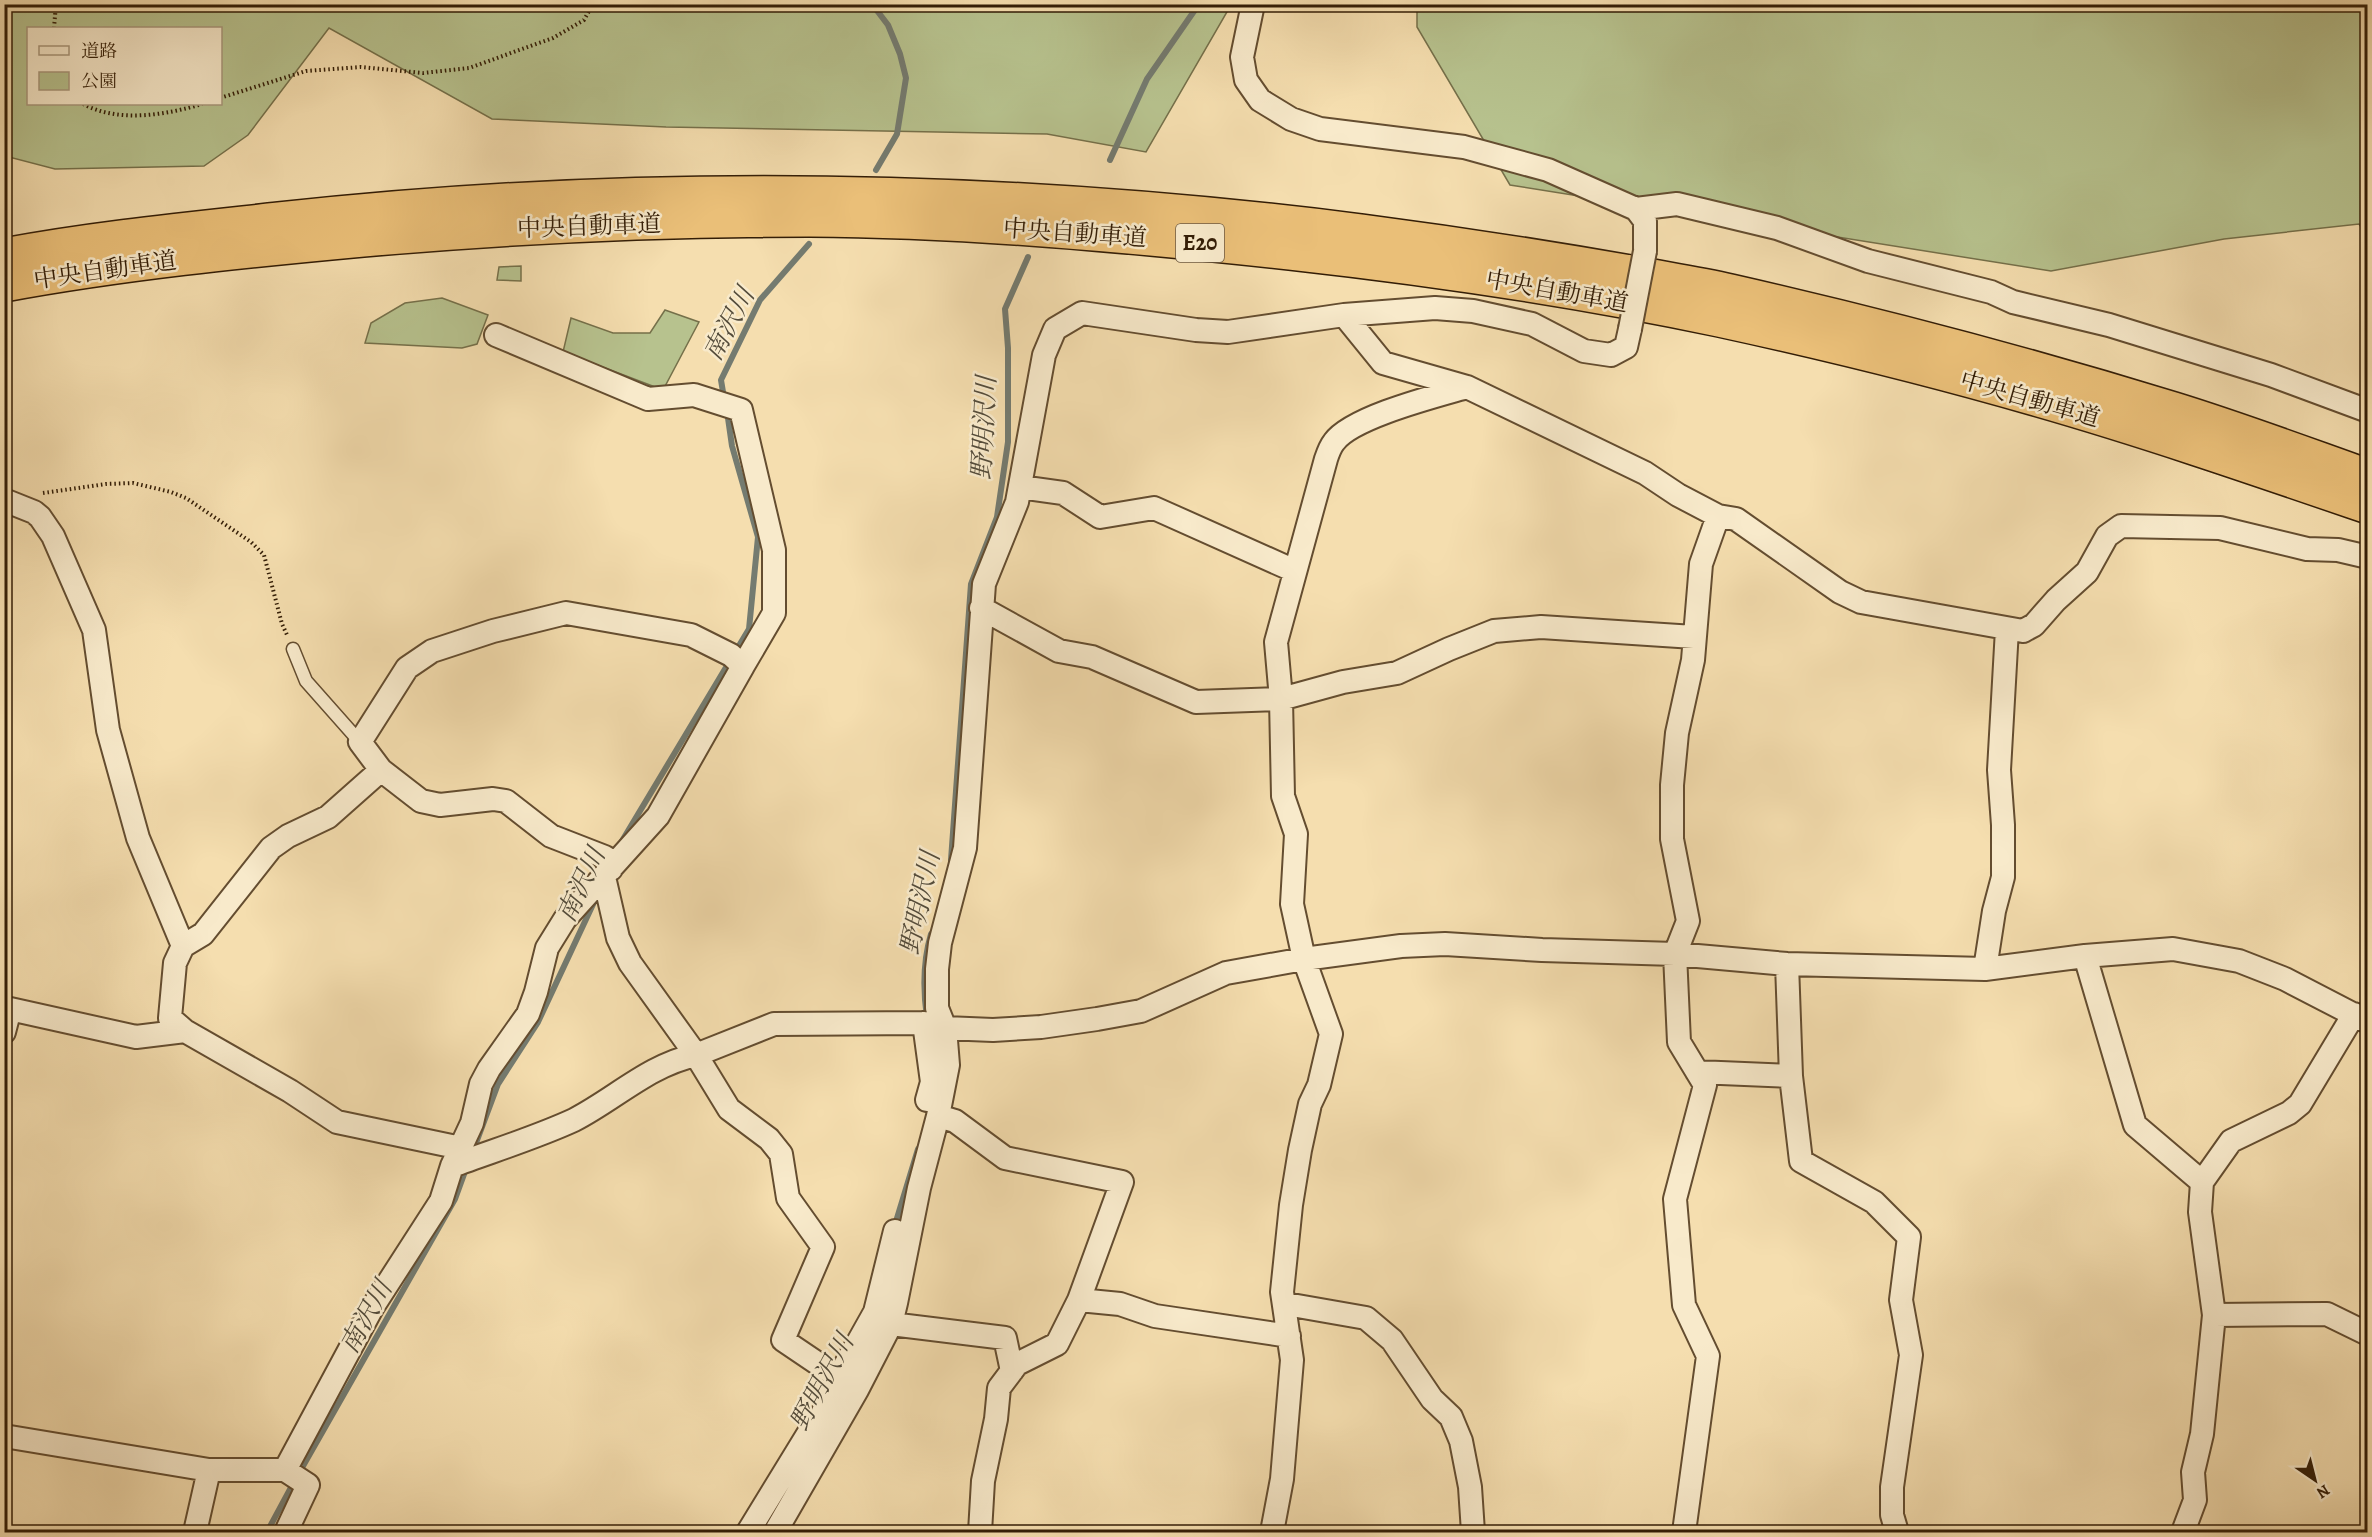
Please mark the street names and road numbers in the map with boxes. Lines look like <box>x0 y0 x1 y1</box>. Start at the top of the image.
street label: 中央自動車道 <box>516 207 662 245</box>
street label: 中央自動車道 <box>1002 212 1148 254</box>
road number: E20 <box>1176 224 1224 262</box>
street label: 中央自動車道 <box>31 244 179 296</box>
street label: 中央自動車道 <box>1483 263 1631 319</box>
street label: 中央自動車道 <box>1956 364 2104 434</box>

